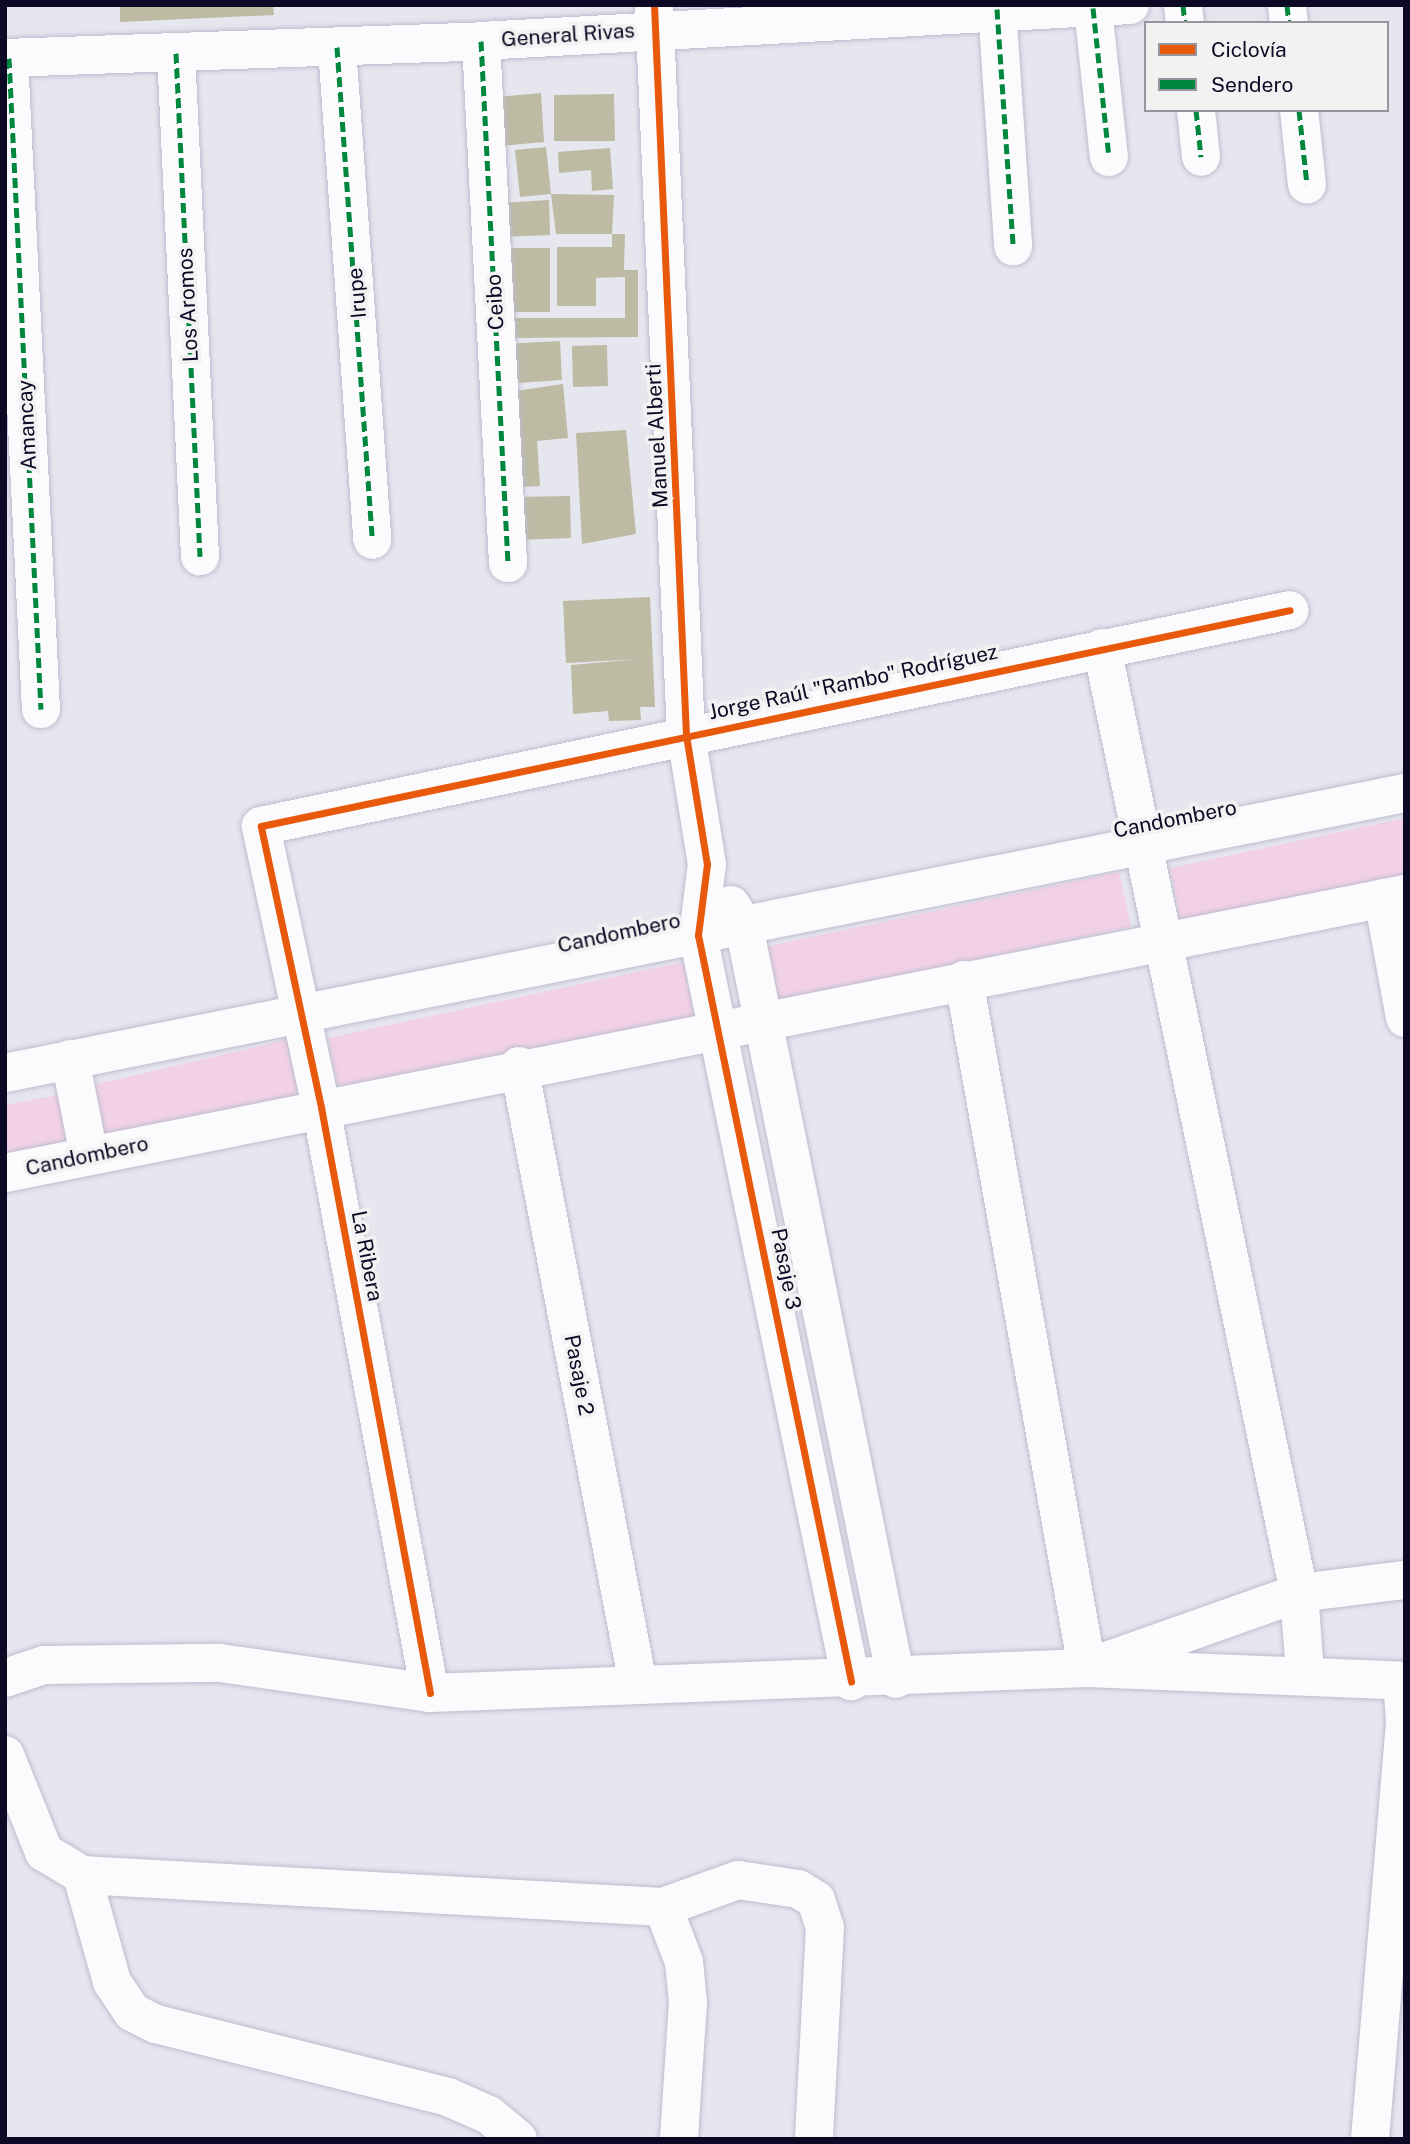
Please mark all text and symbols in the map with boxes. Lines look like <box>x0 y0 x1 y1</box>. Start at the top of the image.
street label: General Rivas <box>500 18 636 52</box>
legend <box>1144 21 1389 112</box>
text: Ciclovía <box>1211 37 1287 62</box>
text: Sendero <box>1211 72 1293 97</box>
street label: Los Aromos <box>172 247 204 363</box>
street label: Irupe <box>342 267 372 319</box>
street label: Ceibo <box>481 273 509 331</box>
street label: Manuel Alberti <box>641 363 673 509</box>
street label: Amancay <box>12 379 42 471</box>
street label: Jorge Raúl "Rambo" Rodríguez <box>706 639 1000 725</box>
street label: Candombero <box>1111 795 1239 843</box>
street label: Candombero <box>555 908 683 958</box>
street label: Candombero <box>23 1131 151 1181</box>
street label: La Ribera <box>346 1209 388 1303</box>
street label: Pasaje 3 <box>766 1226 806 1312</box>
street label: Pasaje 2 <box>559 1332 599 1418</box>

